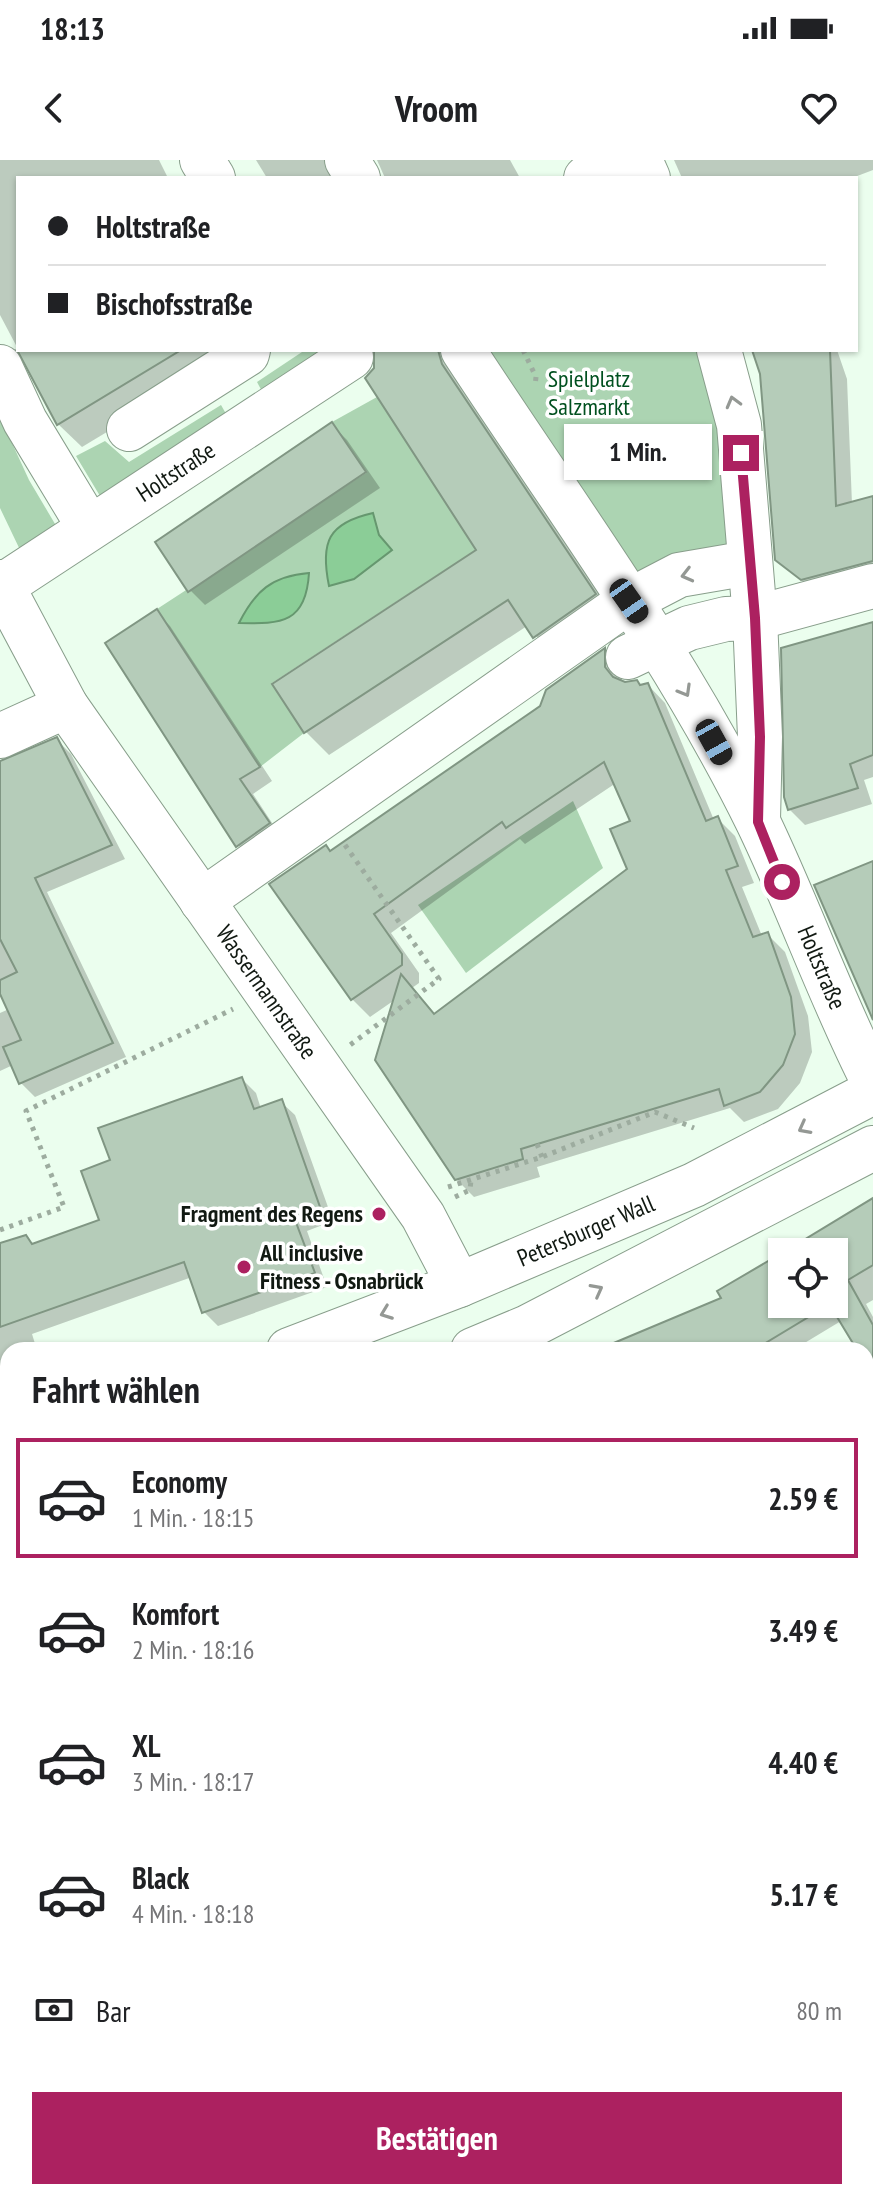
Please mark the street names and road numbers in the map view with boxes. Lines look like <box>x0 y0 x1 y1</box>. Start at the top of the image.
street label: Holtstraße <box>130 434 221 509</box>
street label: Wassermannstraße <box>209 919 324 1065</box>
street label: Holtstraße <box>791 921 853 1014</box>
street label: Petersburger Wall <box>512 1187 660 1273</box>

